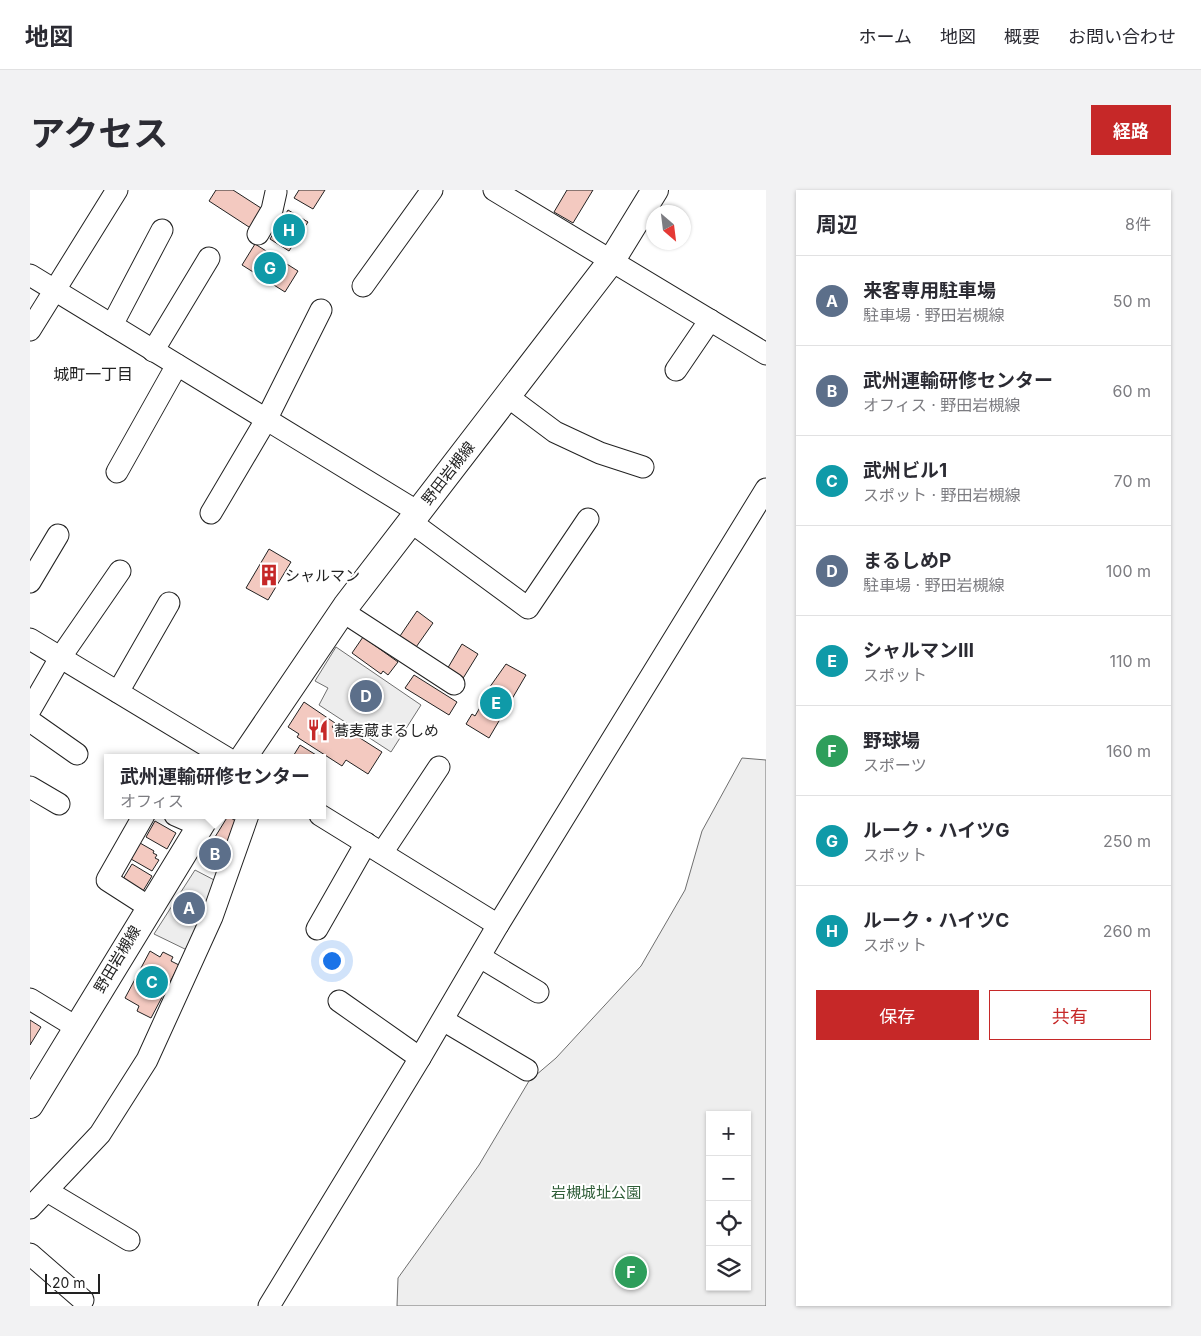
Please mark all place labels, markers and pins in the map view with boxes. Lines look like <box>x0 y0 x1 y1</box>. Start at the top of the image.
pin: H <box>273 211 305 249</box>
pin: G <box>254 249 286 287</box>
building icon: シャルマン <box>256 562 282 588</box>
place label: シャルマン <box>285 566 360 585</box>
pin: D <box>350 677 382 715</box>
pin: E <box>480 684 512 722</box>
restaurant icon: 蕎麦蔵まるしめ <box>305 717 331 743</box>
place label: 蕎麦蔵まるしめ <box>334 721 439 740</box>
pin: B <box>199 835 231 873</box>
pin: A <box>173 889 205 927</box>
pin: C <box>136 963 168 1001</box>
pin: F <box>615 1253 647 1291</box>

